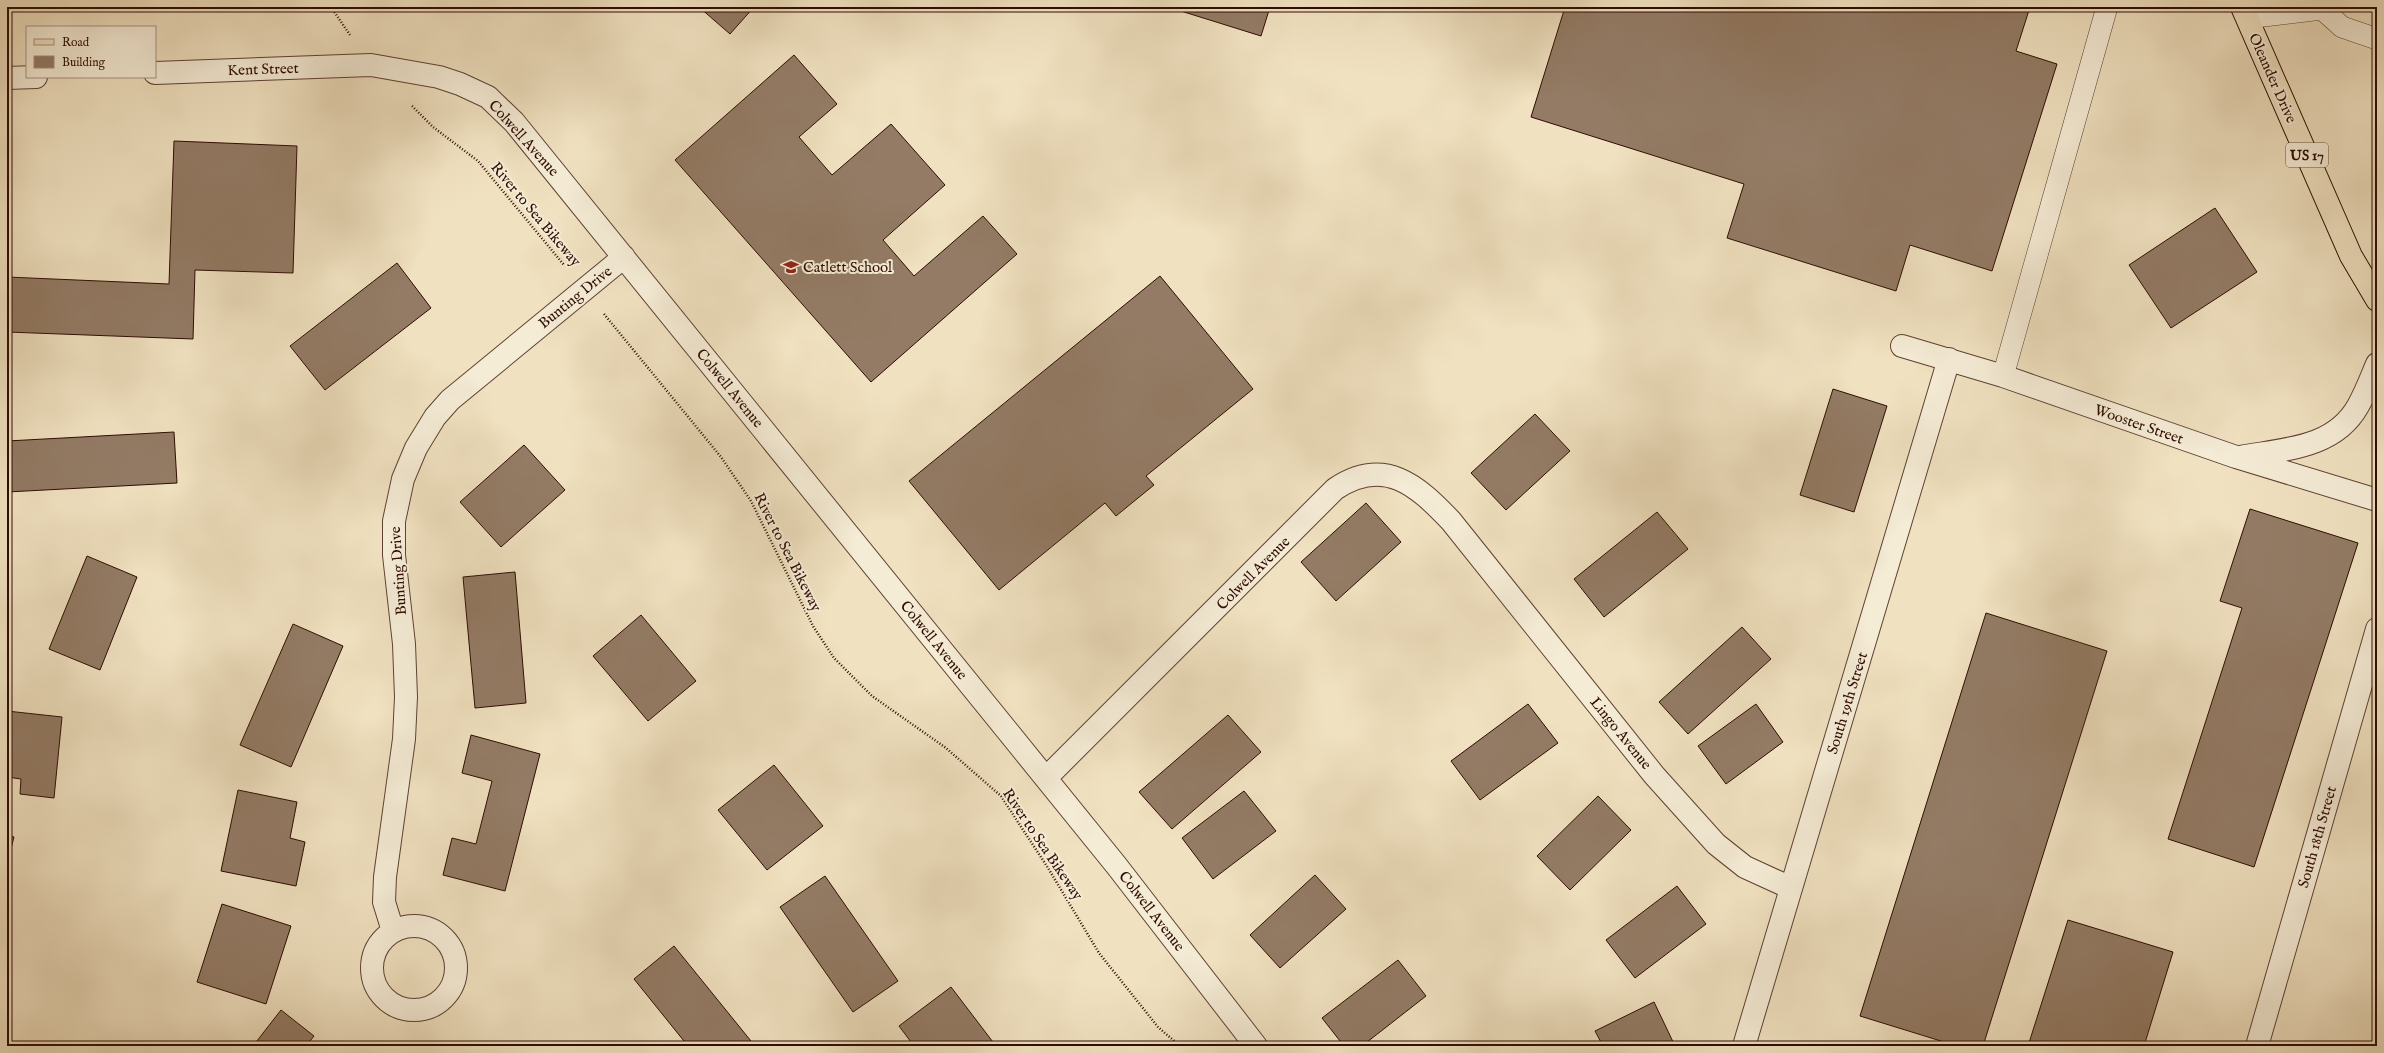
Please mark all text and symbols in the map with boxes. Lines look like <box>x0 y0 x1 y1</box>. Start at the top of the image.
legend <box>26 26 156 78</box>
street label: Oleander Drive <box>2244 30 2301 126</box>
text: Road <box>62 35 90 50</box>
text: Building <box>62 55 106 70</box>
street label: Kent Street <box>227 59 299 80</box>
street label: Colwell Avenue <box>484 96 563 181</box>
road number: US 17 <box>2286 143 2328 167</box>
street label: River to Sea Bikeway <box>486 158 585 271</box>
school or university icon: Catlett School <box>782 258 800 276</box>
place label: Catlett School <box>803 258 893 277</box>
street label: Bunting Drive <box>535 262 616 333</box>
street label: Colwell Avenue <box>692 345 767 432</box>
street label: Wooster Street <box>2092 400 2186 449</box>
street label: River to Sea Bikeway <box>749 490 826 615</box>
street label: Bunting Drive <box>386 526 411 616</box>
street label: Colwell Avenue <box>1212 532 1294 614</box>
street label: Colwell Avenue <box>896 597 971 684</box>
street label: South 19th Street <box>1823 650 1872 756</box>
street label: Lingo Avenue <box>1586 693 1656 774</box>
street label: South 18th Street <box>2294 784 2341 890</box>
street label: River to Sea Bikeway <box>998 785 1087 904</box>
street label: Colwell Avenue <box>1114 867 1189 955</box>

